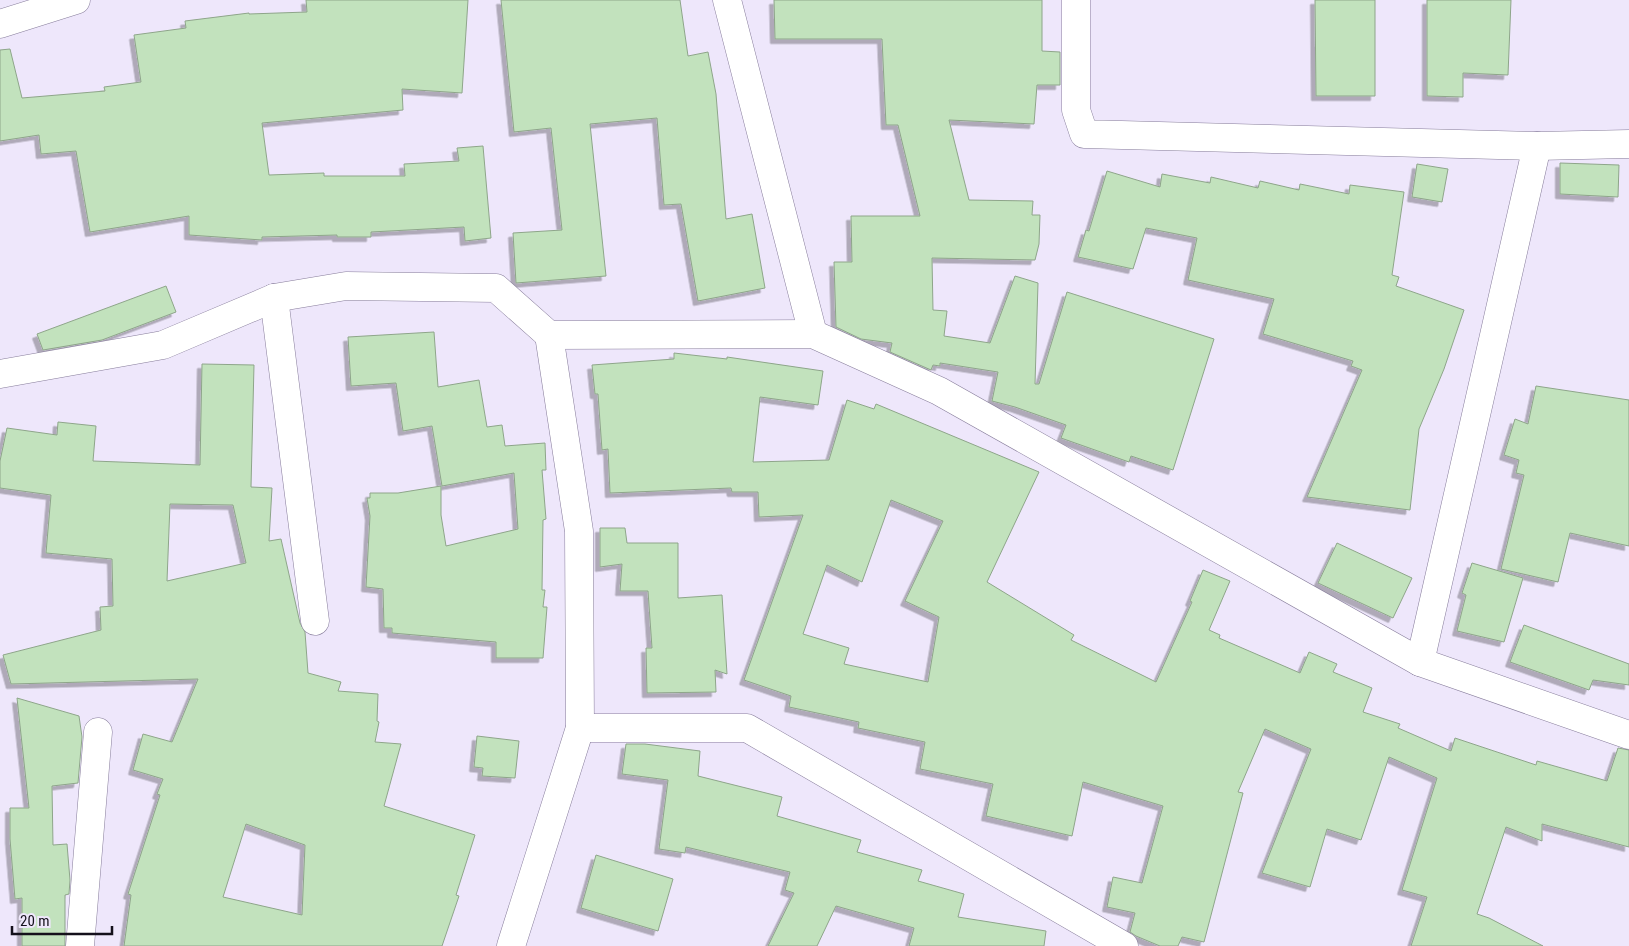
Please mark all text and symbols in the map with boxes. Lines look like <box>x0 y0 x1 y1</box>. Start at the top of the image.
scale bar <box>12 904 112 936</box>
text: 20 m <box>20 912 50 930</box>

